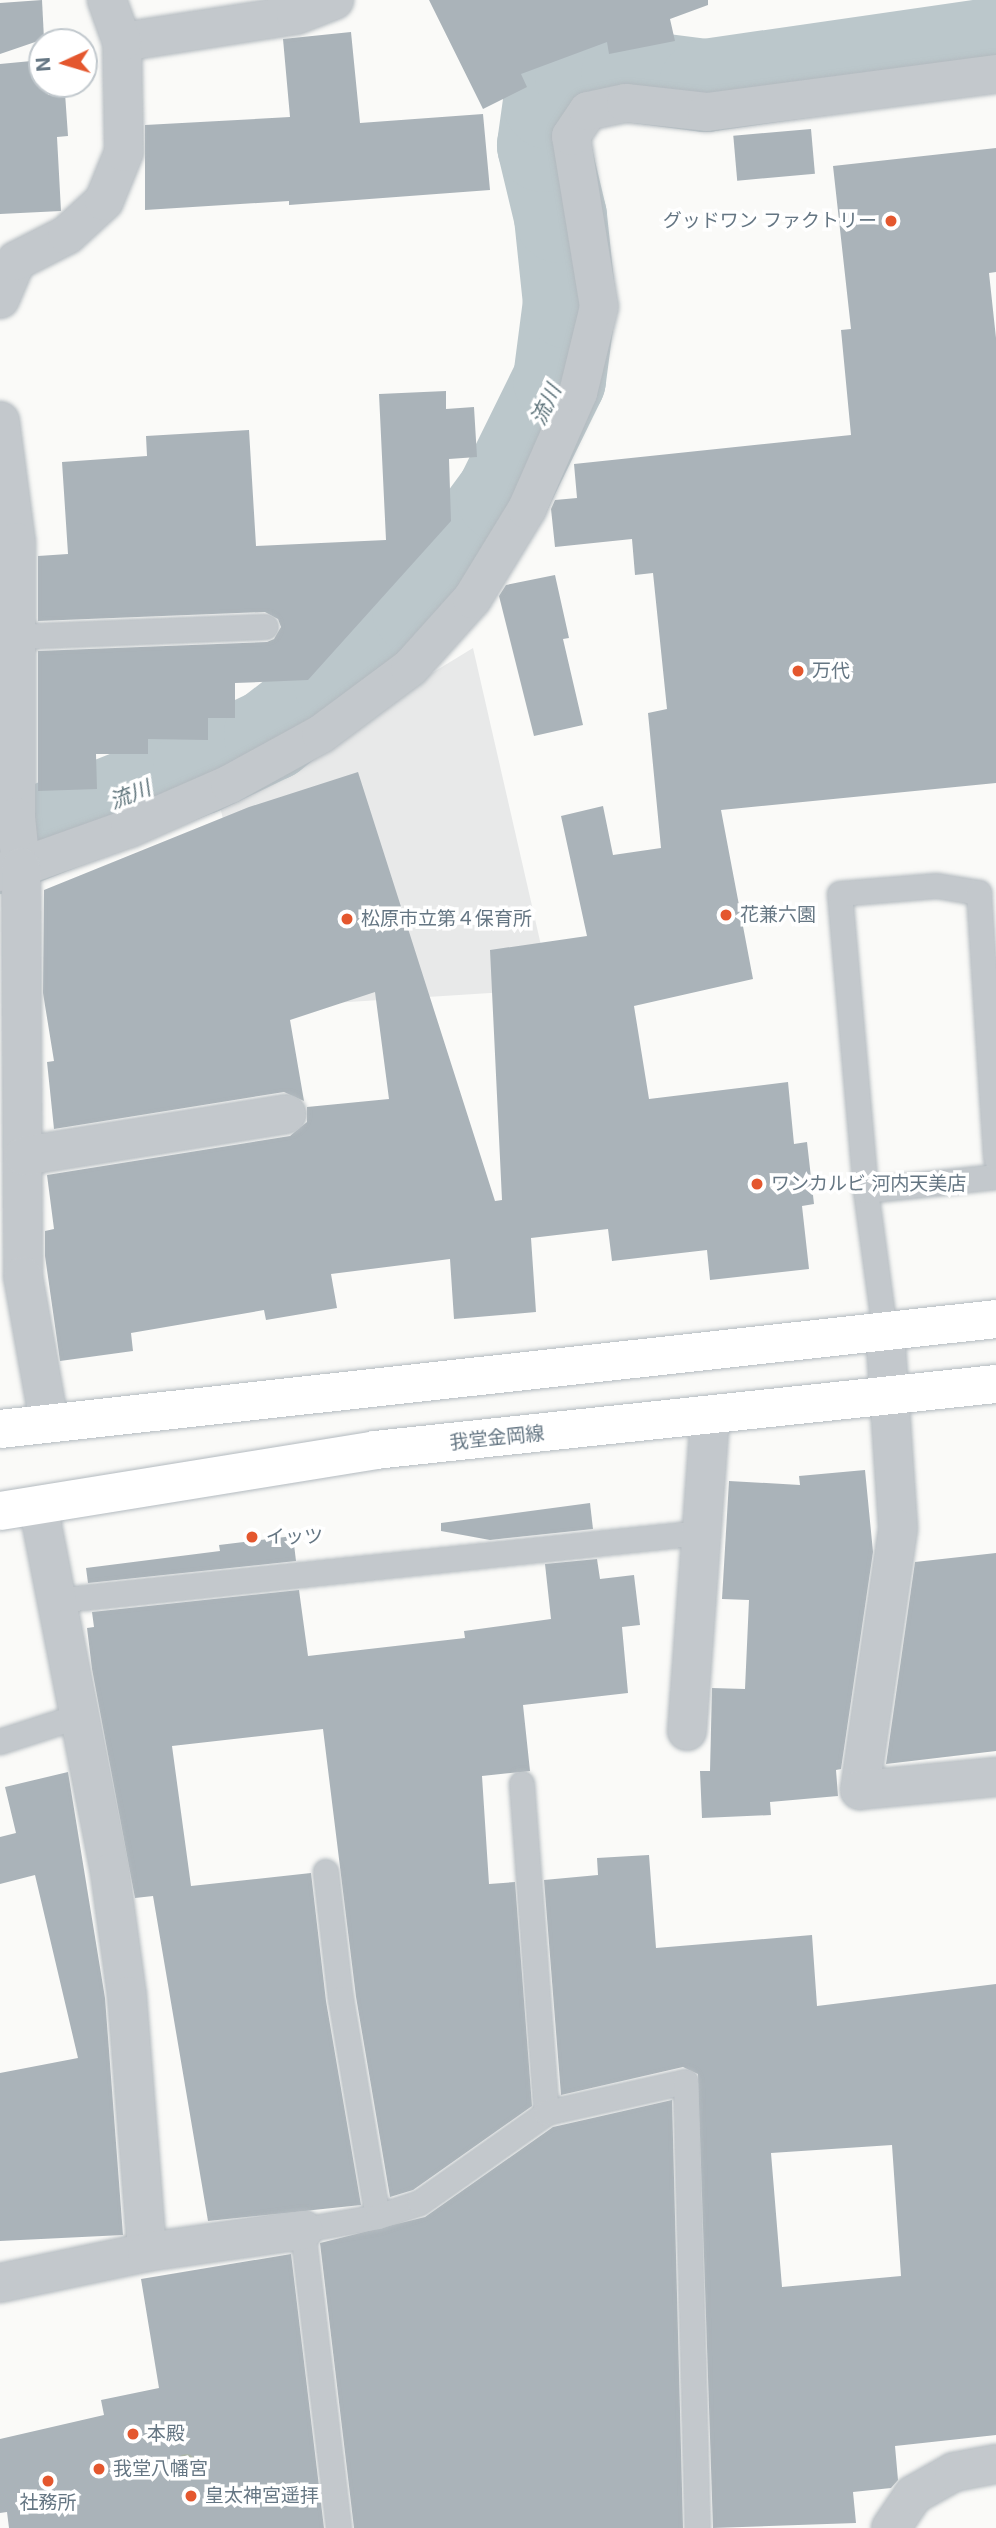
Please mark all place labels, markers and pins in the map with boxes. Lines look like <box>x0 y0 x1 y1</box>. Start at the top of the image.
place label: グッドワン ファクトリー <box>663 210 877 232</box>
marker: グッドワン ファクトリー <box>883 213 899 229</box>
place label: 万代 <box>812 660 850 682</box>
marker: 万代 <box>790 663 806 679</box>
place label: 花兼六園 <box>740 904 816 926</box>
marker: 花兼六園 <box>718 907 734 923</box>
place label: 松原市立第４保育所 <box>361 908 532 930</box>
marker: 松原市立第４保育所 <box>339 911 355 927</box>
place label: ワンカルビ 河内天美店 <box>771 1173 966 1195</box>
marker: ワンカルビ 河内天美店 <box>749 1176 765 1192</box>
place label: イッツ <box>266 1526 323 1548</box>
marker: イッツ <box>244 1529 260 1545</box>
place label: 本殿 <box>147 2423 185 2445</box>
marker: 本殿 <box>125 2426 141 2442</box>
place label: 我堂八幡宮 <box>113 2458 208 2480</box>
marker: 我堂八幡宮 <box>91 2461 107 2477</box>
marker: 社務所 <box>40 2473 56 2489</box>
place label: 皇太神宮遥拝 <box>205 2485 319 2507</box>
marker: 皇太神宮遥拝 <box>183 2488 199 2504</box>
place label: 社務所 <box>20 2492 76 2514</box>

